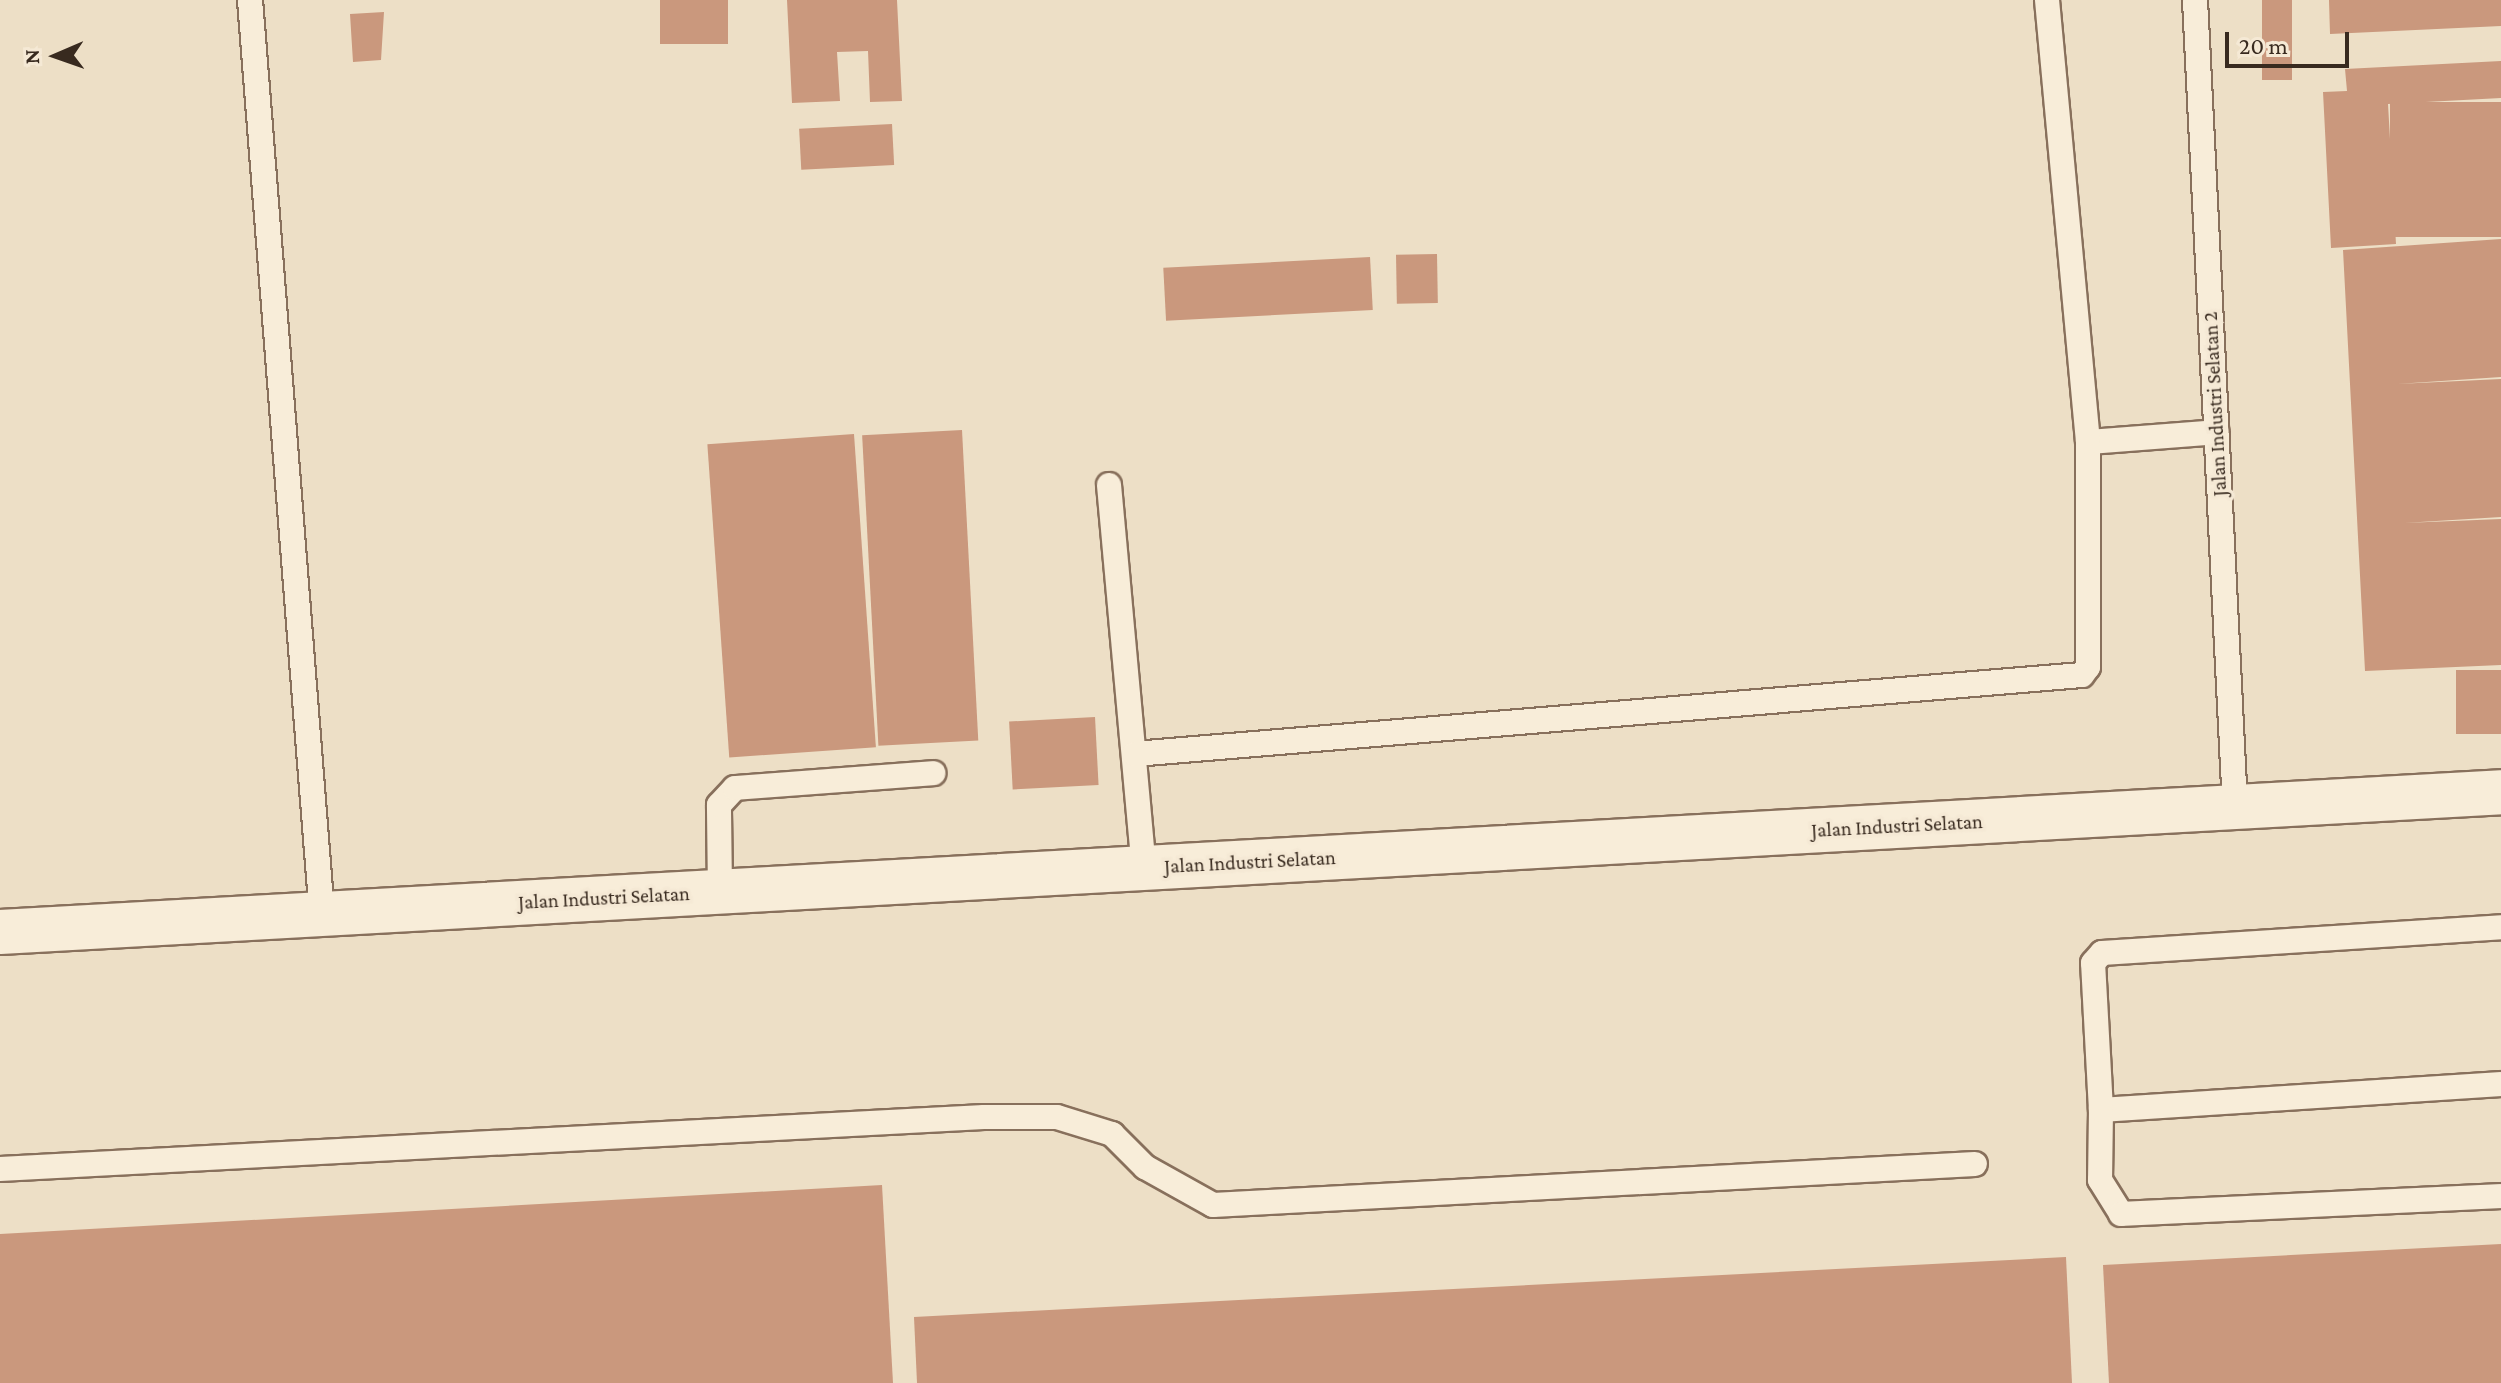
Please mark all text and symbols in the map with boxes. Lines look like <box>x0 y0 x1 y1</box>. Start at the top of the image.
north arrow <box>16 16 96 96</box>
scale bar <box>2229 16 2353 66</box>
text: 20 m <box>2239 32 2288 59</box>
text: N <box>19 49 44 65</box>
street label: Jalan Industri Selatan 2 <box>2198 311 2232 497</box>
street label: Jalan Industri Selatan <box>1811 810 1983 842</box>
street label: Jalan Industri Selatan <box>1164 846 1336 878</box>
street label: Jalan Industri Selatan <box>518 882 690 914</box>

